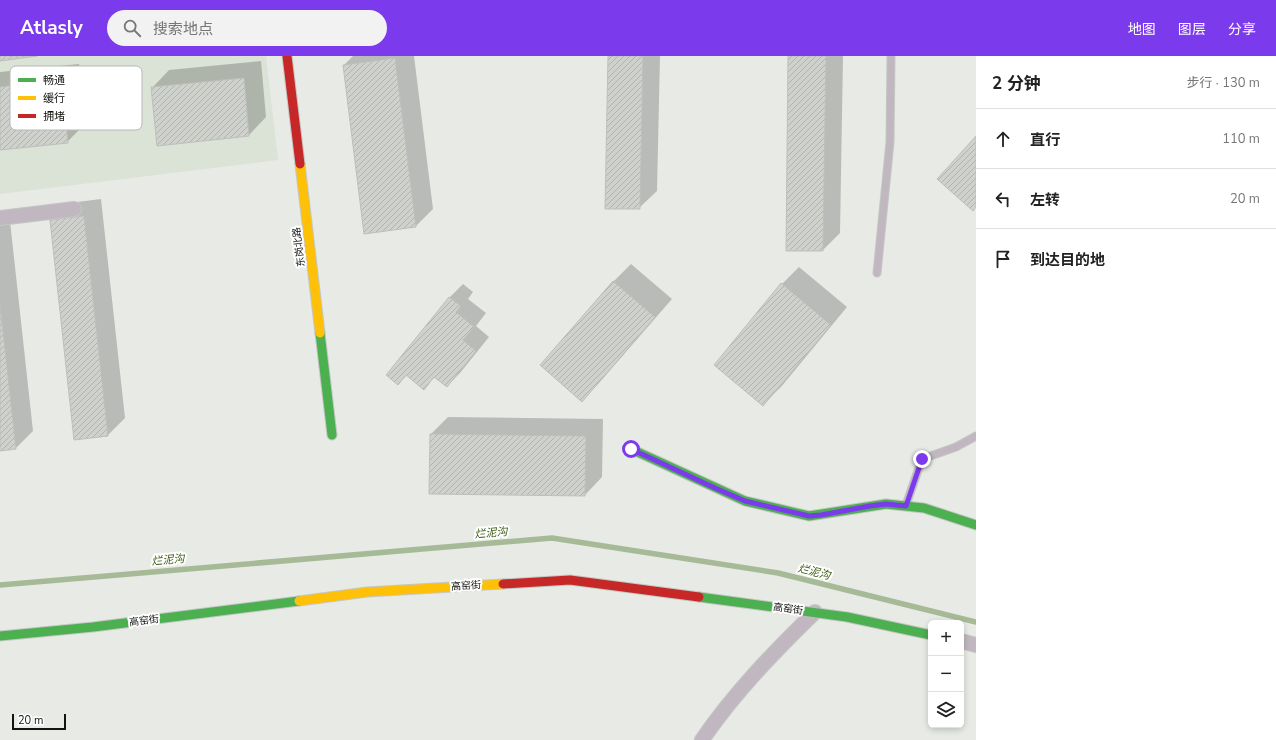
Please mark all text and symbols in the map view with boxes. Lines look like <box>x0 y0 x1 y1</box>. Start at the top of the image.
search box <box>107 10 387 46</box>
text: Atlasly <box>20 15 83 41</box>
icon: search <box>121 17 143 39</box>
text: 搜索地点 <box>153 19 213 39</box>
text: 地图 <box>1128 20 1156 39</box>
text: 图层 <box>1178 20 1206 39</box>
text: 分享 <box>1228 20 1256 39</box>
legend <box>10 66 142 130</box>
text: 2 分钟 <box>992 72 1041 95</box>
text: 畅通 <box>43 73 65 88</box>
text: 步行 · 130 m <box>1186 74 1260 92</box>
text: 缓行 <box>43 91 65 106</box>
text: 拥堵 <box>43 109 65 124</box>
icon: ahead <box>992 128 1014 150</box>
text: 直行 <box>1030 130 1060 150</box>
text: 110 m <box>1222 130 1260 148</box>
icon: left <box>992 188 1014 210</box>
text: 左转 <box>1030 190 1060 210</box>
text: 20 m <box>1230 190 1260 208</box>
street label: 东岗北路 <box>290 226 308 268</box>
icon: arrive <box>992 248 1014 270</box>
text: 到达目的地 <box>1030 250 1105 270</box>
route start <box>622 440 640 458</box>
route end <box>913 450 931 468</box>
water label: 烂泥沟 <box>474 524 509 542</box>
water label: 烂泥沟 <box>151 551 186 569</box>
water label: 烂泥沟 <box>796 561 833 584</box>
street label: 高窑街 <box>451 578 481 594</box>
street label: 高窑街 <box>772 600 804 618</box>
street label: 高窑街 <box>128 612 160 630</box>
map controls <box>928 620 964 728</box>
button: + <box>928 620 964 656</box>
button: − <box>928 656 964 692</box>
button: layers <box>928 692 964 728</box>
scale bar <box>12 712 66 731</box>
text: 20 m <box>18 713 43 728</box>

